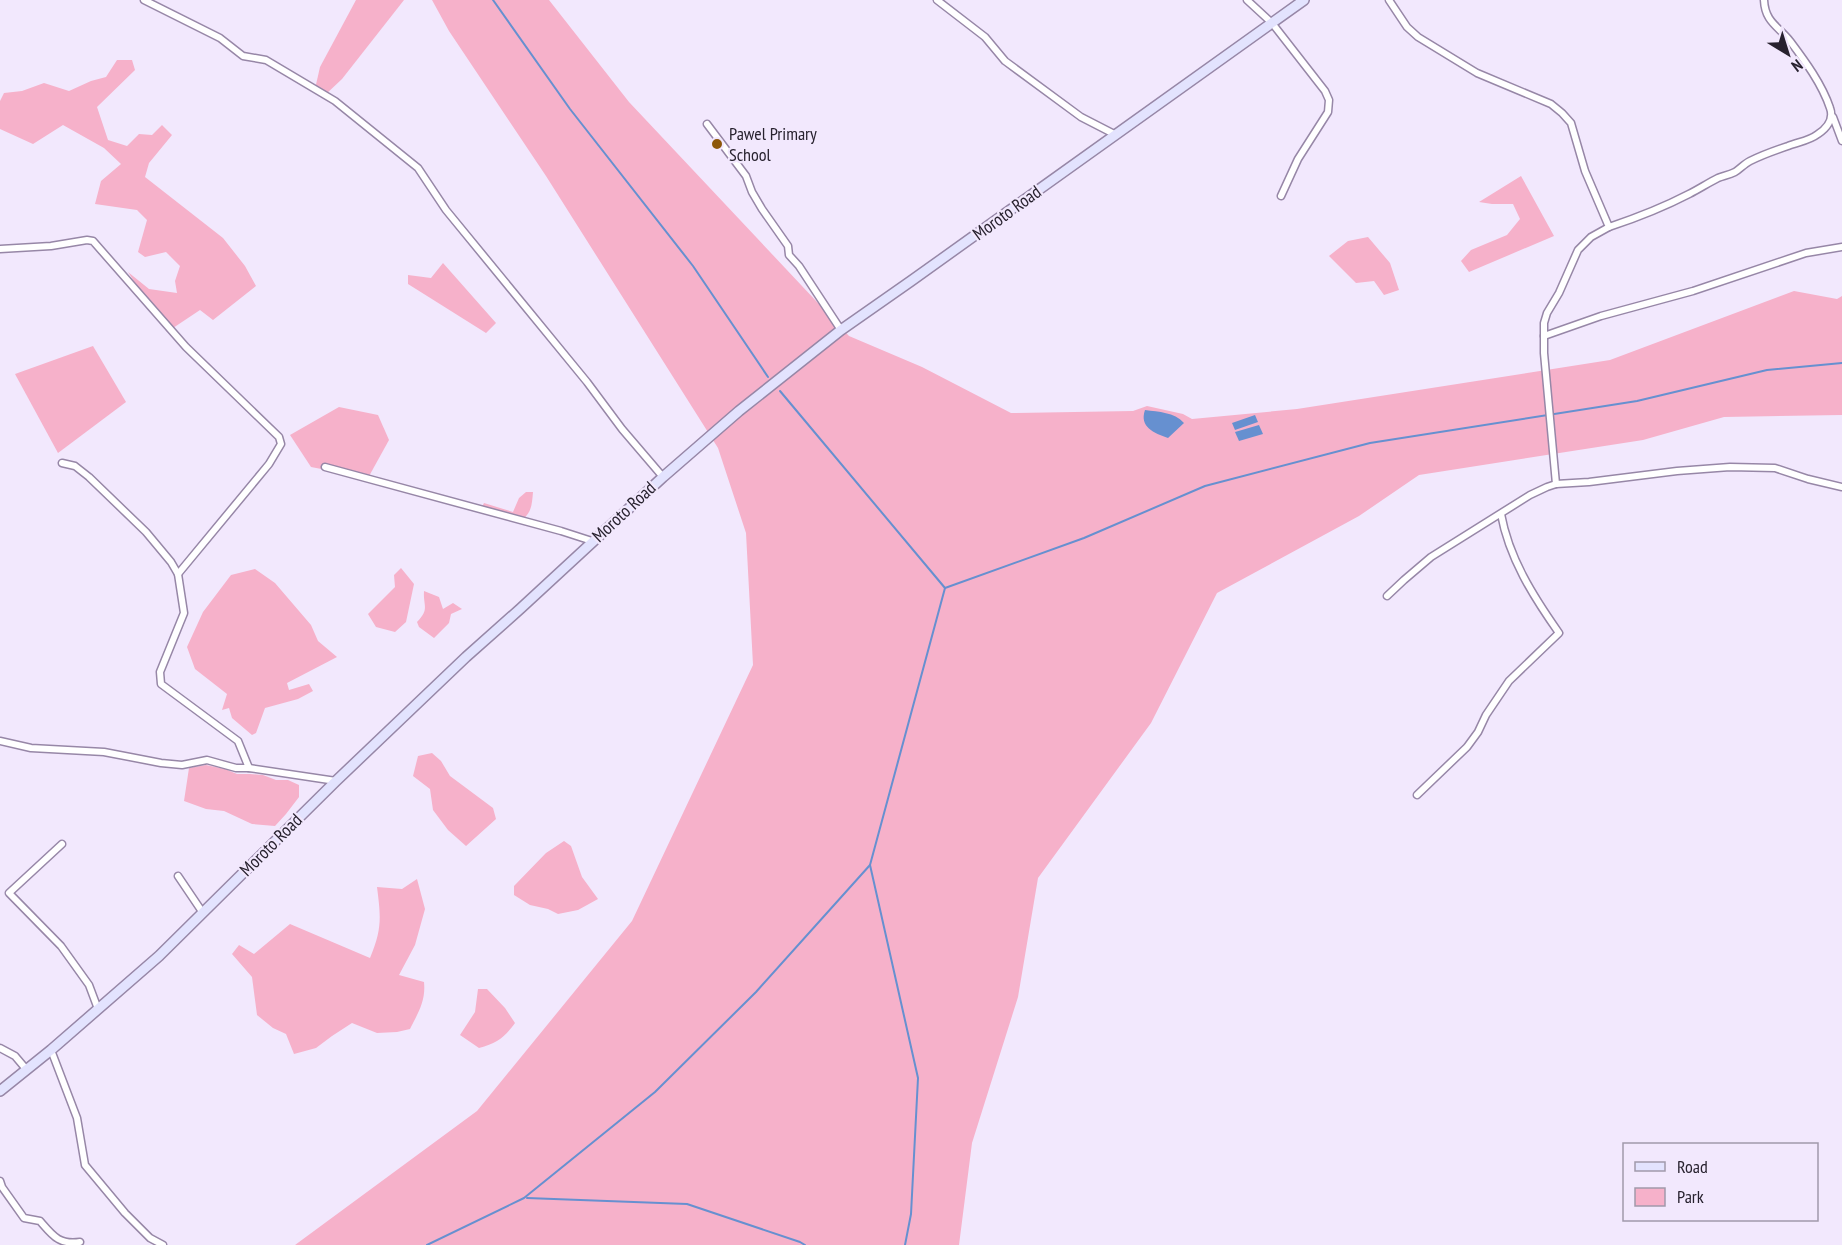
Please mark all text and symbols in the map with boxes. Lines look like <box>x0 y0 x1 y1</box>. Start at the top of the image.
north arrow <box>1758 24 1818 84</box>
text: N <box>1788 55 1807 76</box>
place label: Pawel Primary School <box>729 122 817 166</box>
marker: Pawel Primary School <box>710 137 724 151</box>
street label: Moroto Road <box>968 180 1045 245</box>
street label: Moroto Road <box>587 476 660 547</box>
street label: Moroto Road <box>235 809 307 881</box>
legend <box>1623 1143 1818 1221</box>
text: Road <box>1677 1155 1708 1178</box>
text: Park <box>1677 1185 1704 1208</box>

